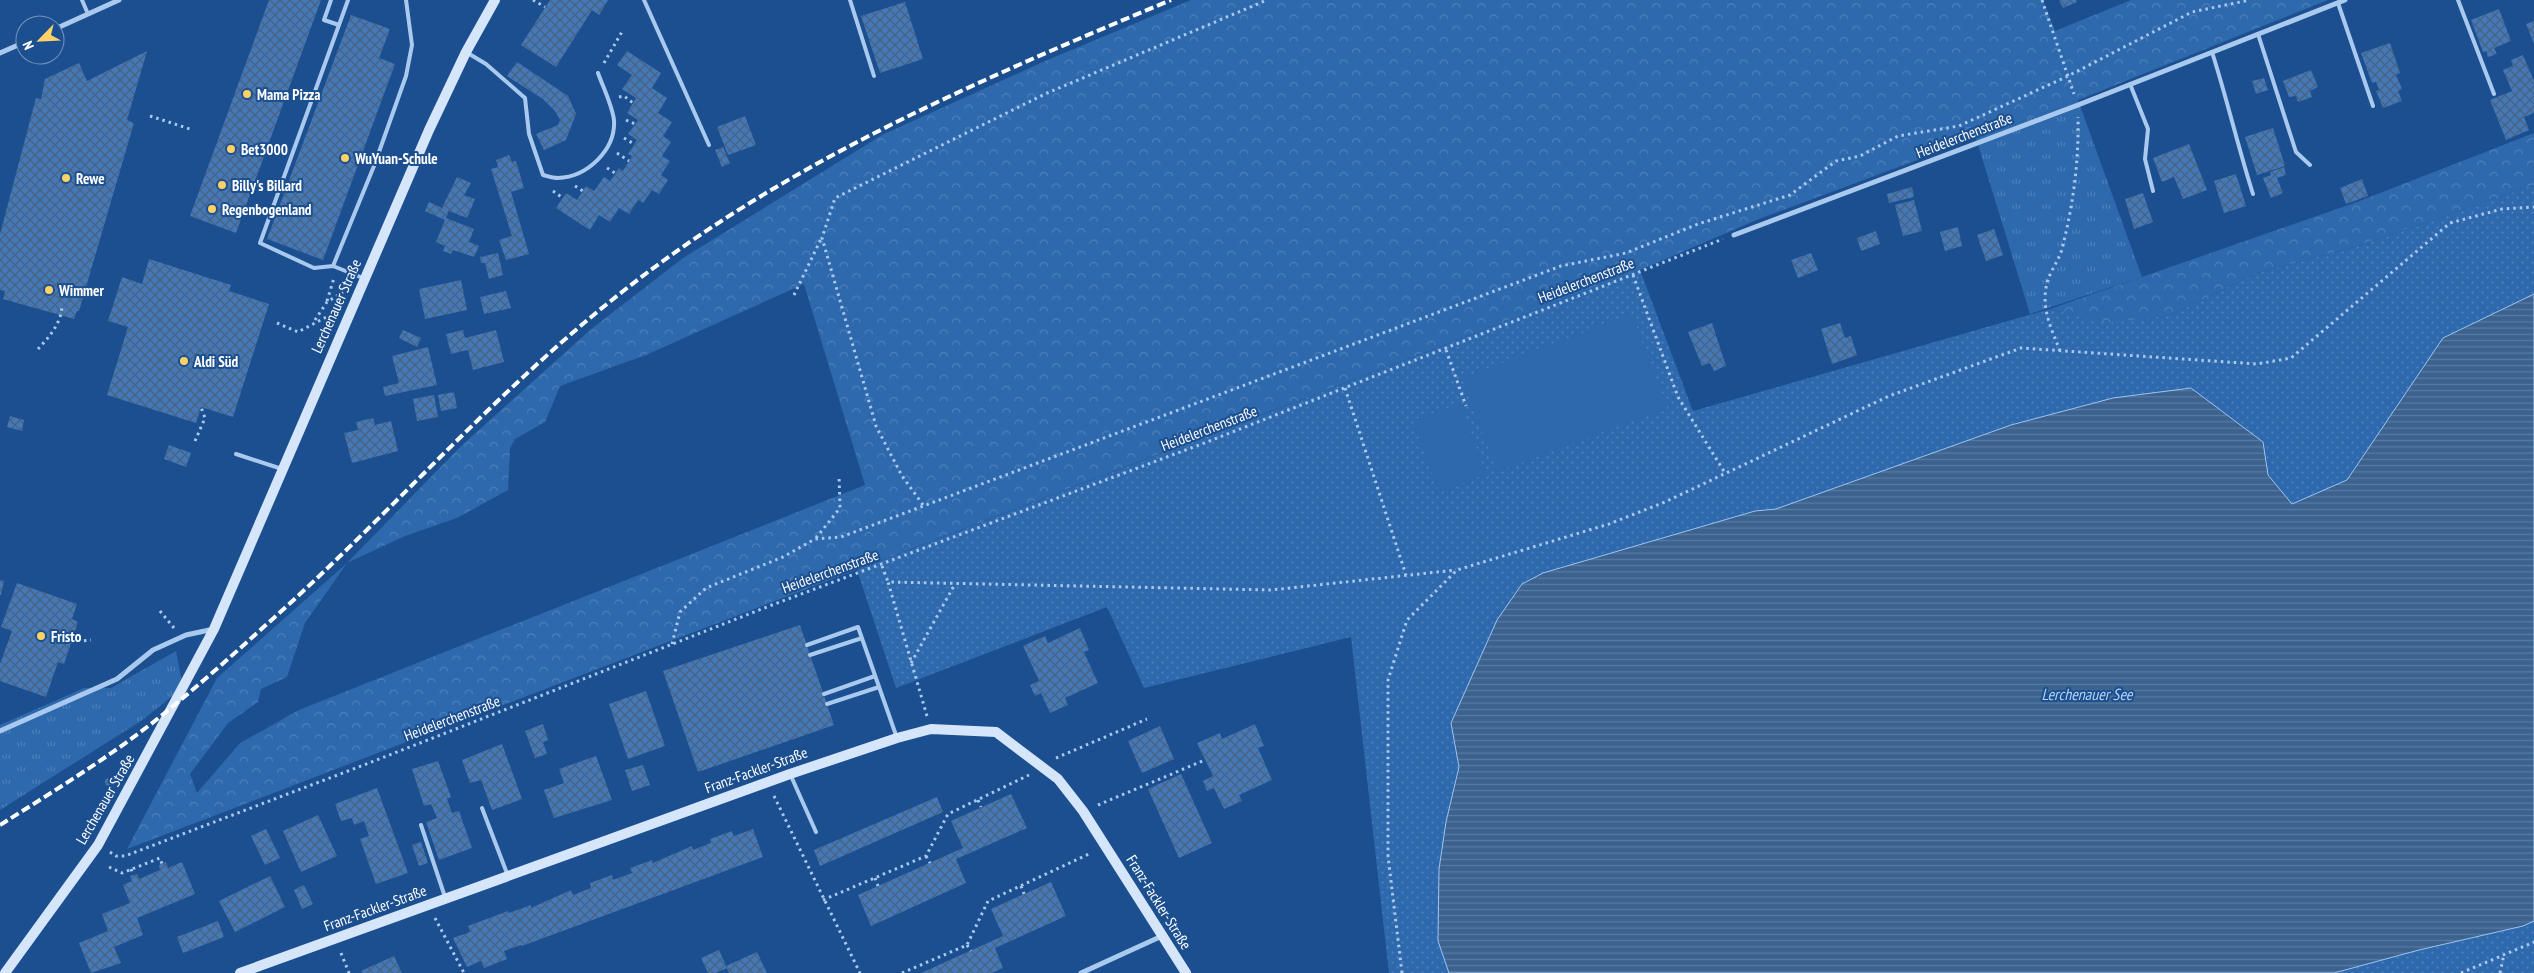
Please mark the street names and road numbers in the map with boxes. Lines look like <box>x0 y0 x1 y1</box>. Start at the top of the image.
street label: Heidelerchenstraße <box>1913 108 2015 162</box>
street label: Heidelerchenstraße <box>1535 253 1637 307</box>
street label: Lerchenauer Straße <box>307 256 365 356</box>
street label: Heidelerchenstraße <box>1158 401 1260 455</box>
street label: Heidelerchenstraße <box>779 545 881 597</box>
street label: Heidelerchenstraße <box>401 691 503 745</box>
street label: Franz-Fackler-Straße <box>702 743 810 797</box>
street label: Lerchenauer Straße <box>72 751 138 847</box>
street label: Franz-Fackler-Straße <box>1122 851 1196 953</box>
street label: Franz-Fackler-Straße <box>321 881 429 935</box>

